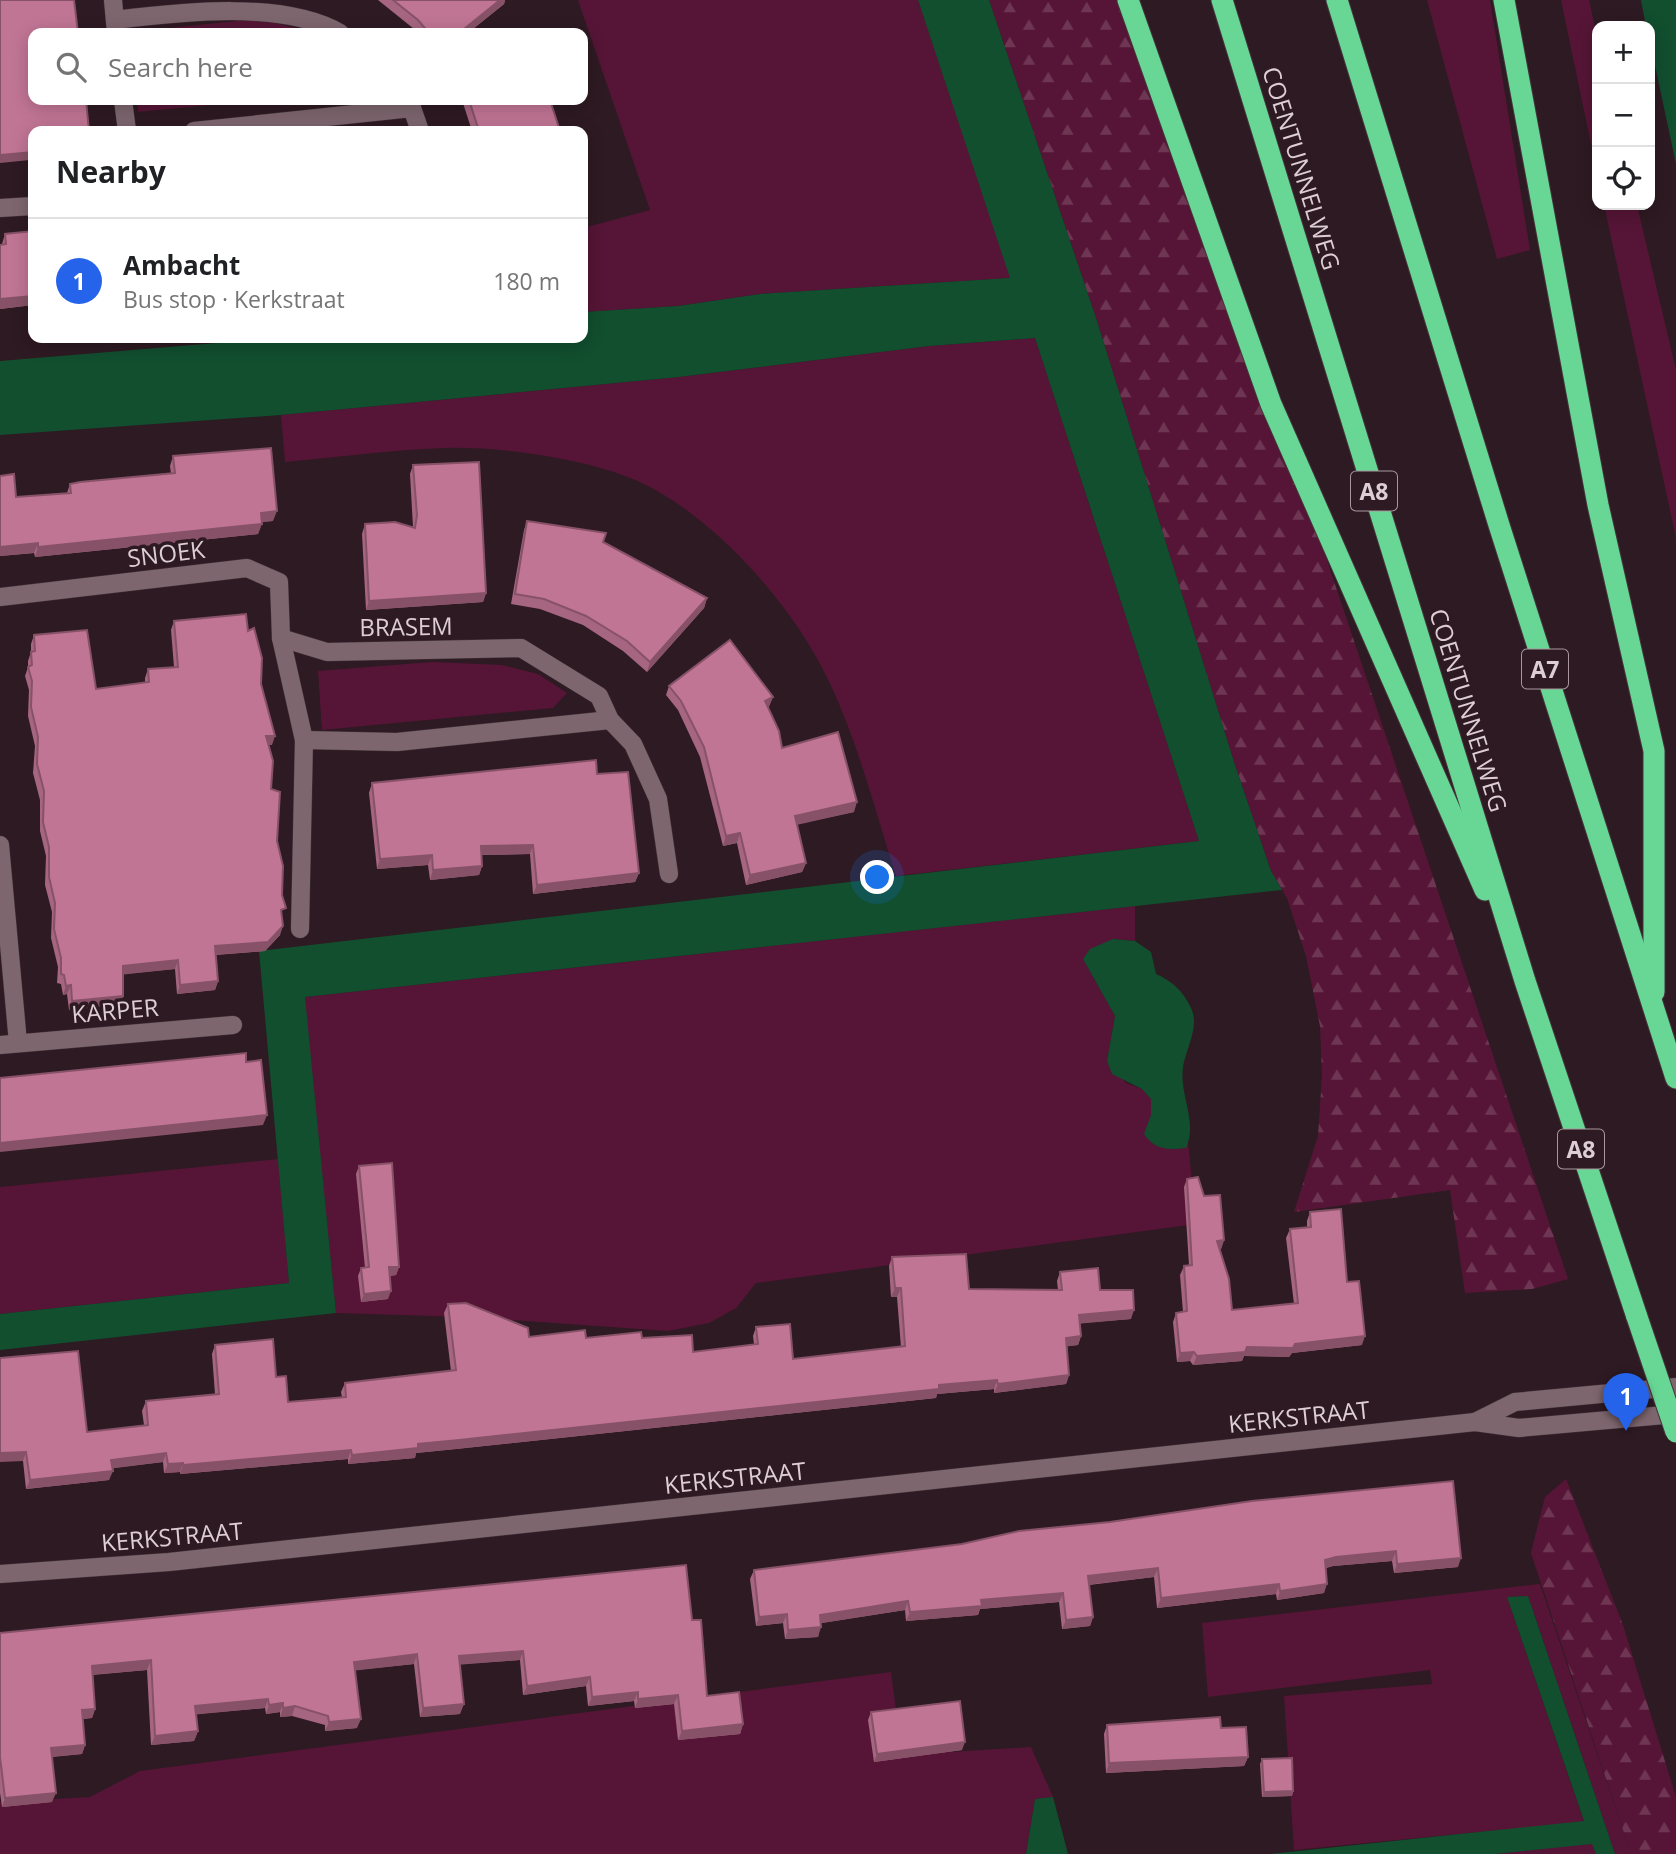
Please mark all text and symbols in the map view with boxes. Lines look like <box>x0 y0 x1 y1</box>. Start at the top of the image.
map controls <box>1592 21 1655 210</box>
button: + <box>1592 21 1655 84</box>
search box <box>28 28 588 105</box>
icon: search <box>52 48 90 86</box>
text: Search here <box>108 49 253 85</box>
street label: COENTUNNELWEG <box>1255 62 1349 274</box>
button: − <box>1592 84 1655 147</box>
button: locate <box>1592 147 1655 210</box>
text: Nearby <box>56 151 166 192</box>
text: Ambacht <box>123 247 240 283</box>
text: 1 <box>72 265 86 297</box>
text: 180 m <box>493 265 560 297</box>
text: Bus stop · Kerkstraat <box>123 283 345 315</box>
road number: A8 <box>1351 471 1397 510</box>
street label: SNOEK <box>125 532 207 574</box>
street label: COENTUNNELWEG <box>1422 604 1516 816</box>
street label: BRASEM <box>359 609 453 643</box>
road number: A7 <box>1522 650 1568 688</box>
your location <box>860 860 894 894</box>
street label: KARPER <box>70 990 160 1030</box>
road number: A8 <box>1558 1130 1604 1168</box>
pin: 1 <box>1603 1373 1649 1431</box>
street label: KERKSTRAAT <box>1227 1392 1371 1440</box>
street label: KERKSTRAAT <box>663 1453 807 1501</box>
street label: KERKSTRAAT <box>100 1513 244 1559</box>

